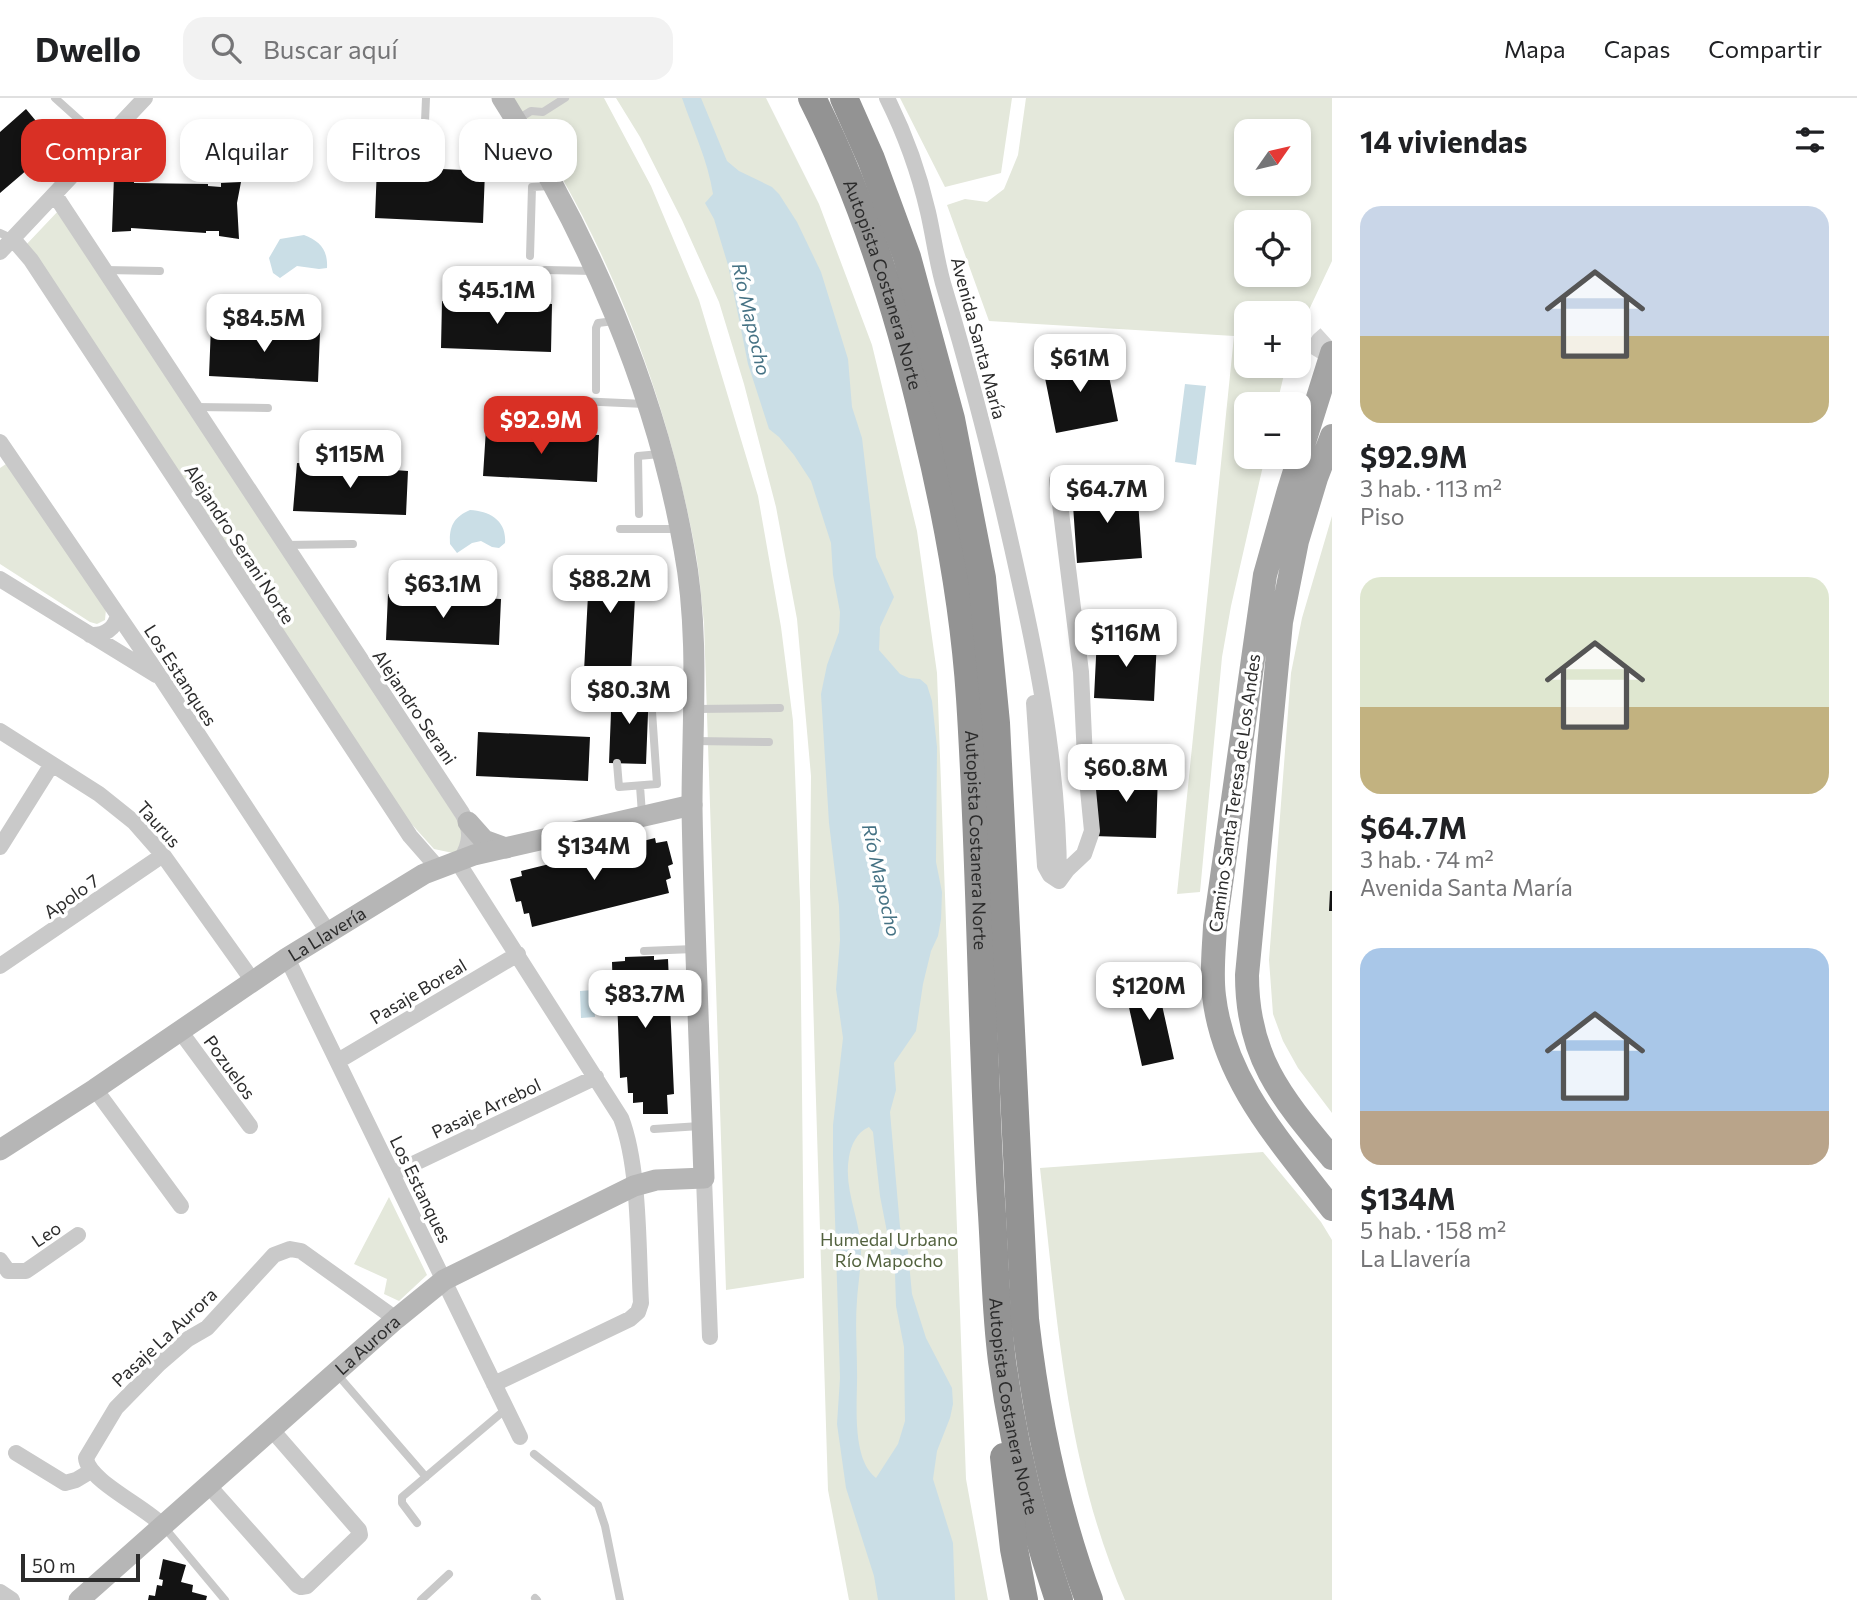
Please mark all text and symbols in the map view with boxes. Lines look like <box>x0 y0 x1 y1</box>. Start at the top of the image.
search box <box>183 17 673 80</box>
text: Dwello <box>35 28 141 69</box>
icon: search <box>207 29 245 67</box>
text: Buscar aquí <box>263 33 398 64</box>
text: Mapa <box>1504 34 1566 63</box>
text: Capas <box>1604 34 1670 63</box>
text: Compartir <box>1708 34 1822 63</box>
chip: Comprar <box>21 119 166 182</box>
chip: Alquilar <box>180 119 313 182</box>
chip: Filtros <box>327 119 445 182</box>
chip: Nuevo <box>459 119 577 182</box>
north arrow <box>1234 119 1311 196</box>
map controls <box>1234 119 1311 469</box>
icon: filters <box>1791 121 1829 159</box>
text: 14 viviendas <box>1360 122 1528 159</box>
street label: Autopista Costanera Norte <box>839 176 927 392</box>
button: locate <box>1234 210 1311 287</box>
icon: home <box>1532 251 1658 377</box>
street label: Avenida Santa María <box>947 255 1011 421</box>
water label: Río Mapocho <box>728 260 776 378</box>
pin: $45.1M <box>440 266 554 326</box>
text: $45.1M <box>458 275 536 303</box>
pin: $84.5M <box>207 294 321 354</box>
button: + <box>1234 301 1311 378</box>
text: $84.5M <box>222 303 306 331</box>
pin: $61M <box>1039 334 1121 394</box>
text: $61M <box>1050 343 1110 371</box>
button: − <box>1234 392 1311 469</box>
pin: $92.9M <box>484 396 598 456</box>
text: $92.9M <box>500 405 582 433</box>
pin: $115M <box>301 430 399 490</box>
text: $92.9M <box>1360 437 1468 474</box>
text: $115M <box>315 439 385 467</box>
street label: Alejandro Serani Norte <box>180 460 300 628</box>
pin: $64.7M <box>1050 466 1164 525</box>
text: $64.7M <box>1066 474 1148 502</box>
text: 3 hab. · 113 m² <box>1360 474 1502 502</box>
text: Piso <box>1360 502 1405 530</box>
pin: $88.2M <box>553 556 667 615</box>
pin: $63.1M <box>386 560 500 620</box>
text: $88.2M <box>569 564 651 592</box>
text: $63.1M <box>404 569 482 597</box>
pin: $116M <box>1077 610 1175 669</box>
text: $116M <box>1091 618 1161 646</box>
street label: Los Estanques <box>140 620 222 730</box>
icon: home <box>1532 622 1658 748</box>
street label: Alejandro Serani <box>368 645 462 769</box>
street label: Camino Santa Teresa de Los Andes <box>1204 652 1264 934</box>
pin: $80.3M <box>572 666 686 726</box>
text: $80.3M <box>587 675 671 703</box>
street label: Autopista Costanera Norte <box>961 730 992 950</box>
pin: $60.8M <box>1069 744 1183 804</box>
text: $60.8M <box>1084 753 1168 781</box>
street label: Taurus <box>132 796 186 852</box>
text: $64.7M <box>1360 808 1467 845</box>
water label: Río Mapocho <box>858 821 906 939</box>
pin: $134M <box>545 822 643 882</box>
text: $134M <box>557 831 631 859</box>
text: 3 hab. · 74 m² <box>1360 845 1494 873</box>
street label: Apolo 7 <box>39 869 103 923</box>
text: Avenida Santa María <box>1360 873 1573 901</box>
street label: La Llavería <box>284 901 370 966</box>
street label: Pasaje Boreal <box>366 954 470 1028</box>
pin: $120M <box>1100 962 1198 1022</box>
pin: $83.7M <box>588 970 702 1030</box>
text: $120M <box>1112 971 1186 999</box>
text: $83.7M <box>604 979 686 1007</box>
icon: home <box>1532 993 1658 1119</box>
street label: Pozuelos <box>199 1031 261 1103</box>
street label: Pasaje Arrebol <box>428 1073 544 1143</box>
street label: Los Estanques <box>386 1132 456 1246</box>
text: $134M <box>1360 1179 1456 1216</box>
street label: Leo <box>27 1216 65 1252</box>
text: 5 hab. · 158 m² <box>1360 1216 1506 1244</box>
park label: Humedal Urbano Río Mapocho <box>820 1228 958 1271</box>
text: La Llavería <box>1360 1244 1471 1272</box>
street label: Pasaje La Aurora <box>107 1283 221 1391</box>
street label: Autopista Costanera Norte <box>985 1297 1043 1517</box>
street label: La Aurora <box>330 1310 404 1379</box>
scale bar <box>21 1551 140 1583</box>
text: 50 m <box>32 1554 76 1577</box>

